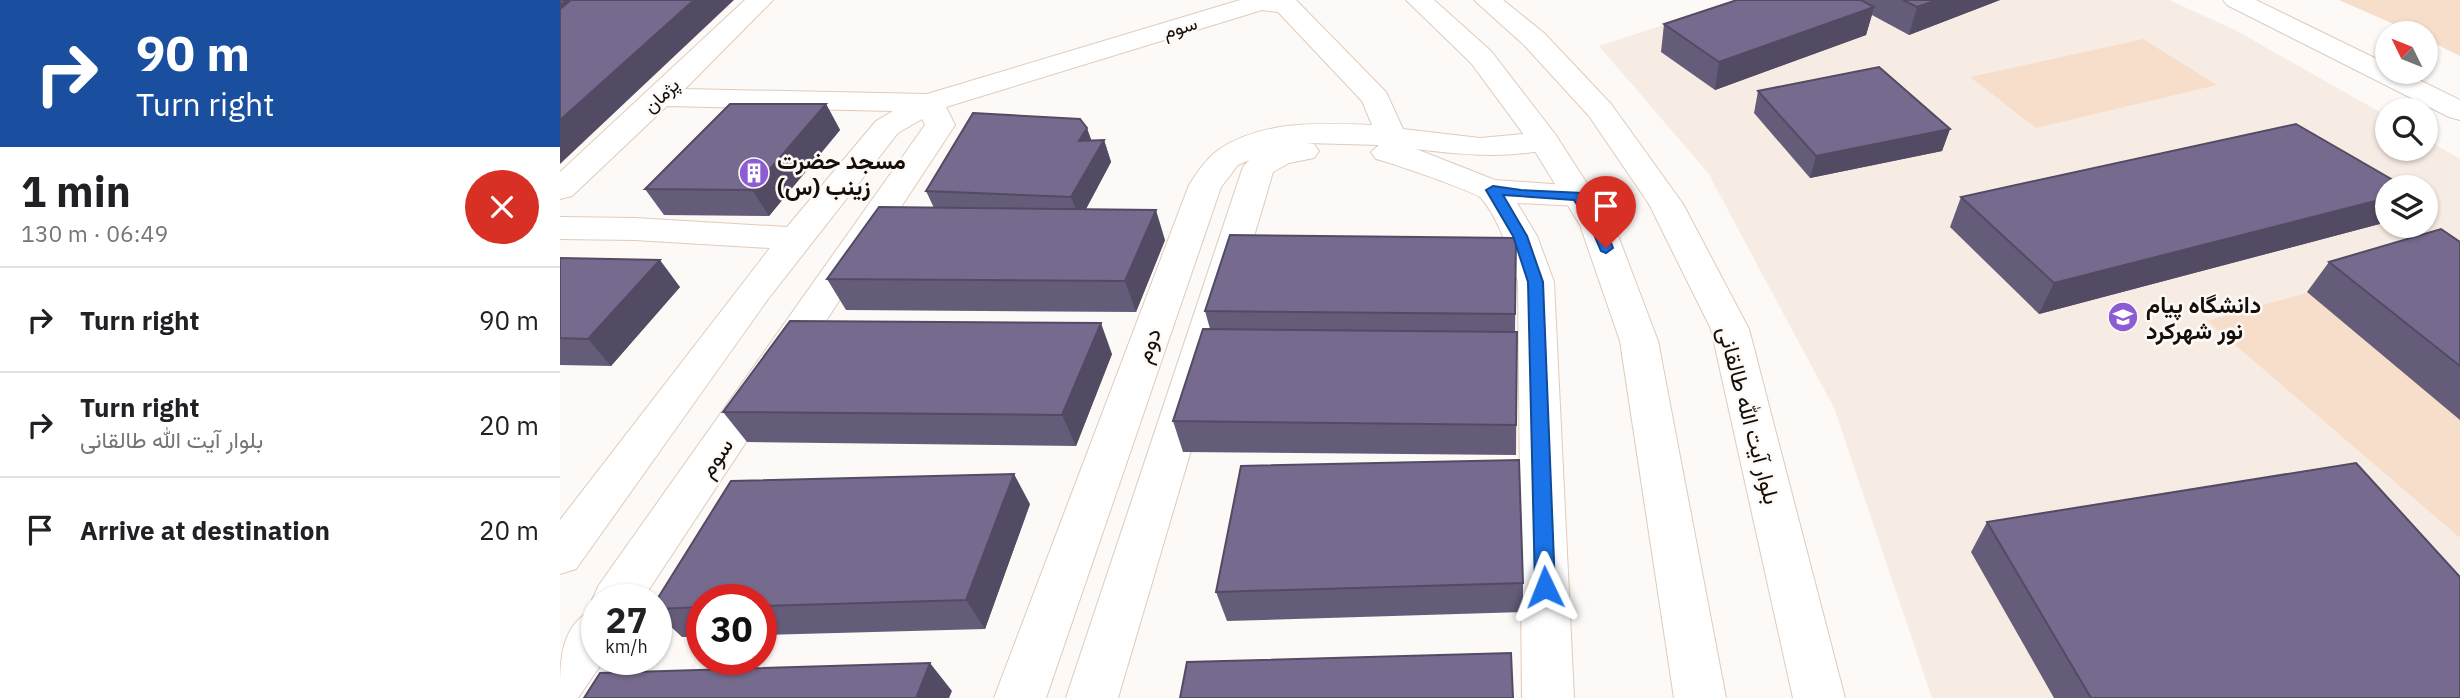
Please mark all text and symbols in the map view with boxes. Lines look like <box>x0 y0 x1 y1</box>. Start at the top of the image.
street label: سوم <box>1160 10 1200 45</box>
text: 90 m <box>136 21 250 84</box>
north arrow <box>2375 21 2438 84</box>
map controls <box>2375 21 2438 238</box>
icon: right <box>21 28 112 119</box>
street label: پژمان <box>638 72 685 119</box>
text: Turn right <box>136 83 274 125</box>
button: search <box>2375 98 2438 161</box>
place label: مسجد حضرت زینب (س) <box>777 145 906 202</box>
building icon: مسجد حضرت زینب (س) <box>737 156 771 190</box>
text: 1 min <box>21 164 131 219</box>
button: close <box>465 170 539 244</box>
button: layers <box>2375 175 2438 238</box>
pin <box>1576 176 1636 248</box>
icon: arrive <box>1587 187 1625 225</box>
text: 130 m · 06:49 <box>21 218 168 248</box>
place label: دانشگاه پیام نور شهرکرد <box>2146 289 2261 346</box>
school or university icon: دانشگاه پیام نور شهرکرد <box>2106 300 2140 334</box>
icon: right <box>21 301 59 339</box>
text: Turn right <box>80 303 199 337</box>
text: 90 m <box>479 303 539 337</box>
street label: دوم <box>1127 323 1168 367</box>
street label: بلوار آیت الله طالقانی <box>1711 323 1788 508</box>
text: Turn right <box>80 390 199 424</box>
icon: right <box>21 406 59 444</box>
text: 20 m <box>479 408 539 442</box>
text: بلوار آیت الله طالقانی <box>80 424 263 454</box>
street label: سوم <box>691 431 740 483</box>
icon: arrive <box>21 511 59 549</box>
text: Arrive at destination <box>80 513 330 547</box>
text: 20 m <box>479 513 539 547</box>
position arrow <box>1508 550 1582 624</box>
speed limit sign: 30 <box>686 584 777 675</box>
text: 27 <box>605 597 648 643</box>
text: km/h <box>605 635 648 658</box>

